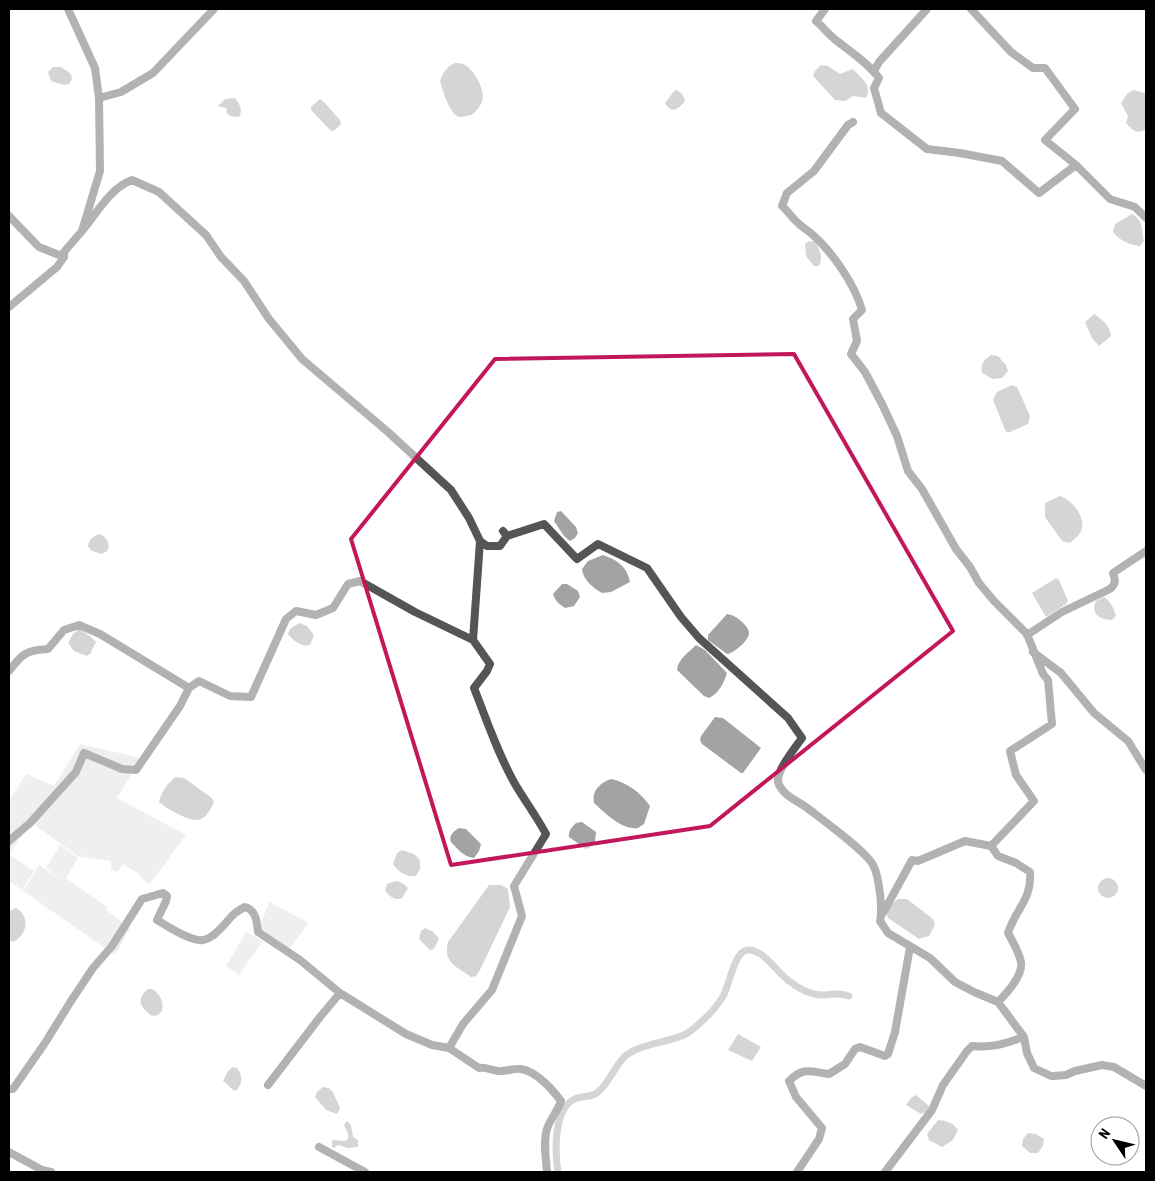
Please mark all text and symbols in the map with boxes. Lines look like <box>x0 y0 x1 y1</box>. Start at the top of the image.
north arrow <box>1090 1116 1140 1166</box>
text: N <box>1095 1125 1113 1142</box>

